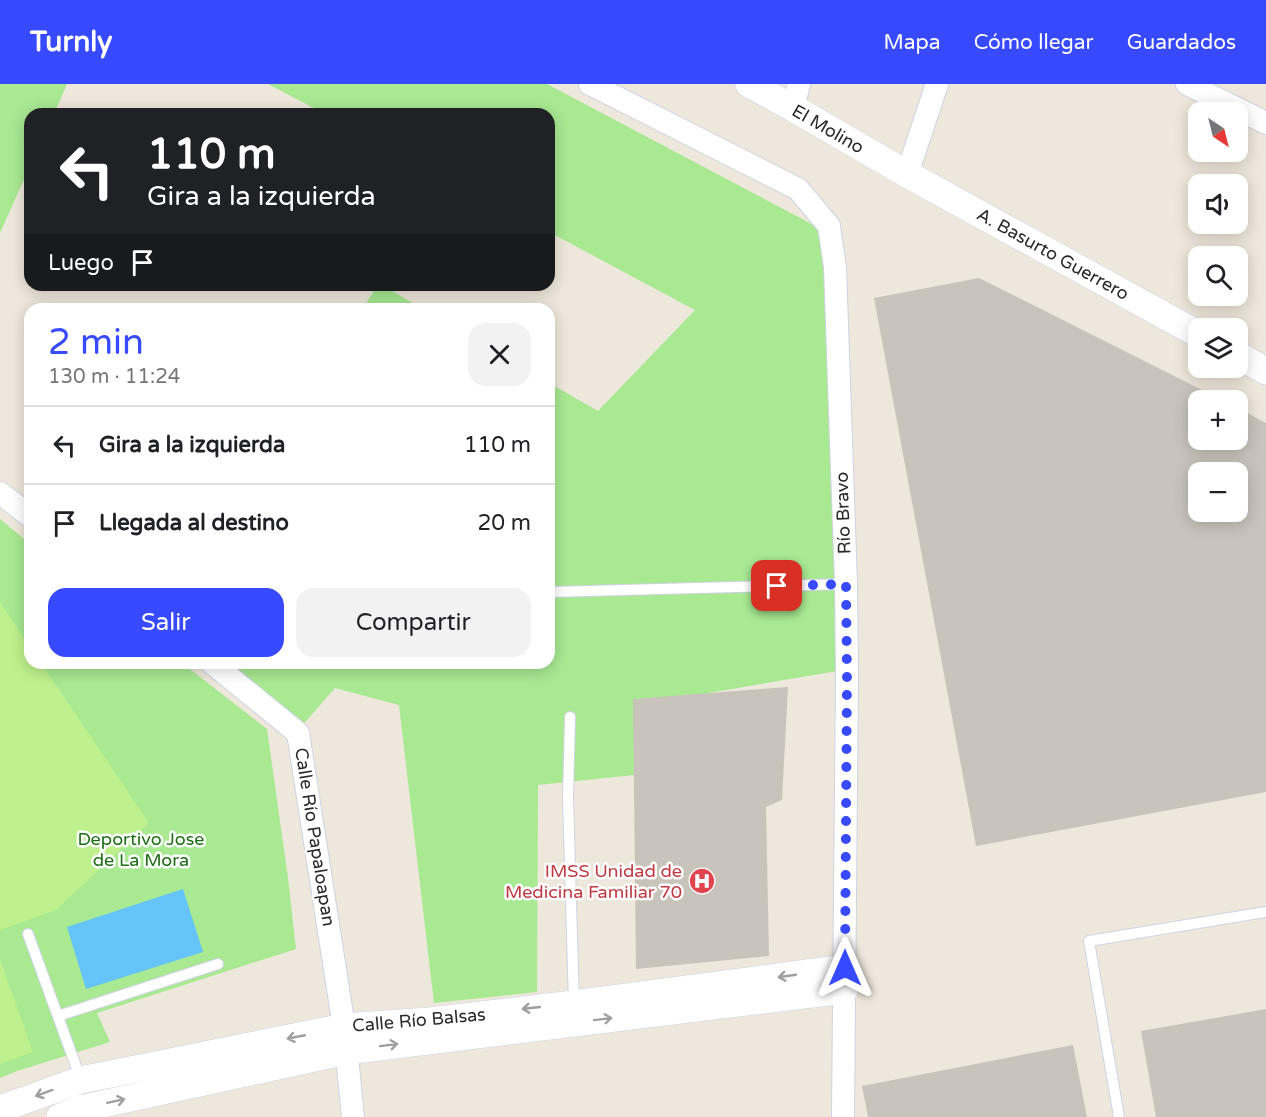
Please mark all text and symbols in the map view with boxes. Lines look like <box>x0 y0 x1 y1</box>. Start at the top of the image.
text: Turnly <box>30 25 112 59</box>
text: Mapa <box>883 30 941 55</box>
text: Cómo llegar <box>974 30 1094 55</box>
text: Guardados <box>1127 30 1236 55</box>
street label: El Molino <box>788 100 868 158</box>
north arrow <box>1188 102 1248 162</box>
map controls <box>1188 102 1248 522</box>
text: 110 m <box>147 129 276 180</box>
icon: left <box>48 132 126 210</box>
button: sound <box>1188 174 1248 234</box>
text: Gira a la izquierda <box>147 180 376 213</box>
street label: A. Basurto Guerrero <box>973 203 1133 305</box>
icon: arrive <box>126 246 159 279</box>
button: search <box>1188 246 1248 306</box>
text: Luego <box>48 250 114 276</box>
button: layers <box>1188 318 1248 378</box>
text: 2 min <box>48 321 144 364</box>
button: close <box>468 323 531 386</box>
text: 130 m · 11:24 <box>48 365 180 389</box>
button: + <box>1188 390 1248 450</box>
icon: left <box>48 429 81 462</box>
text: Gira a la izquierda <box>99 432 285 458</box>
text: 110 m <box>464 432 531 458</box>
button: − <box>1188 462 1248 522</box>
street label: Río Bravo <box>831 471 855 555</box>
icon: arrive <box>48 507 81 540</box>
text: Llegada al destino <box>99 510 289 536</box>
text: 20 m <box>477 510 531 536</box>
pin <box>751 560 802 611</box>
icon: arrive <box>760 569 793 602</box>
button: Salir <box>48 588 284 657</box>
button: Compartir <box>296 588 531 657</box>
street label: Calle Río Papaloapan <box>290 746 340 928</box>
park label: Deportivo Jose de La Mora <box>77 828 205 871</box>
place label: IMSS Unidad de Medicina Familiar 70 <box>505 860 682 903</box>
hospital icon: IMSS Unidad de Medicina Familiar 70 <box>687 866 717 896</box>
position arrow <box>813 936 877 1000</box>
one-way arrow <box>777 971 797 982</box>
street label: Calle Río Balsas <box>351 1003 487 1037</box>
one-way arrow <box>521 1003 541 1014</box>
one-way arrow <box>593 1013 613 1024</box>
one-way arrow <box>286 1032 306 1043</box>
one-way arrow <box>378 1040 398 1051</box>
one-way arrow <box>35 1089 54 1100</box>
one-way arrow <box>105 1095 125 1106</box>

